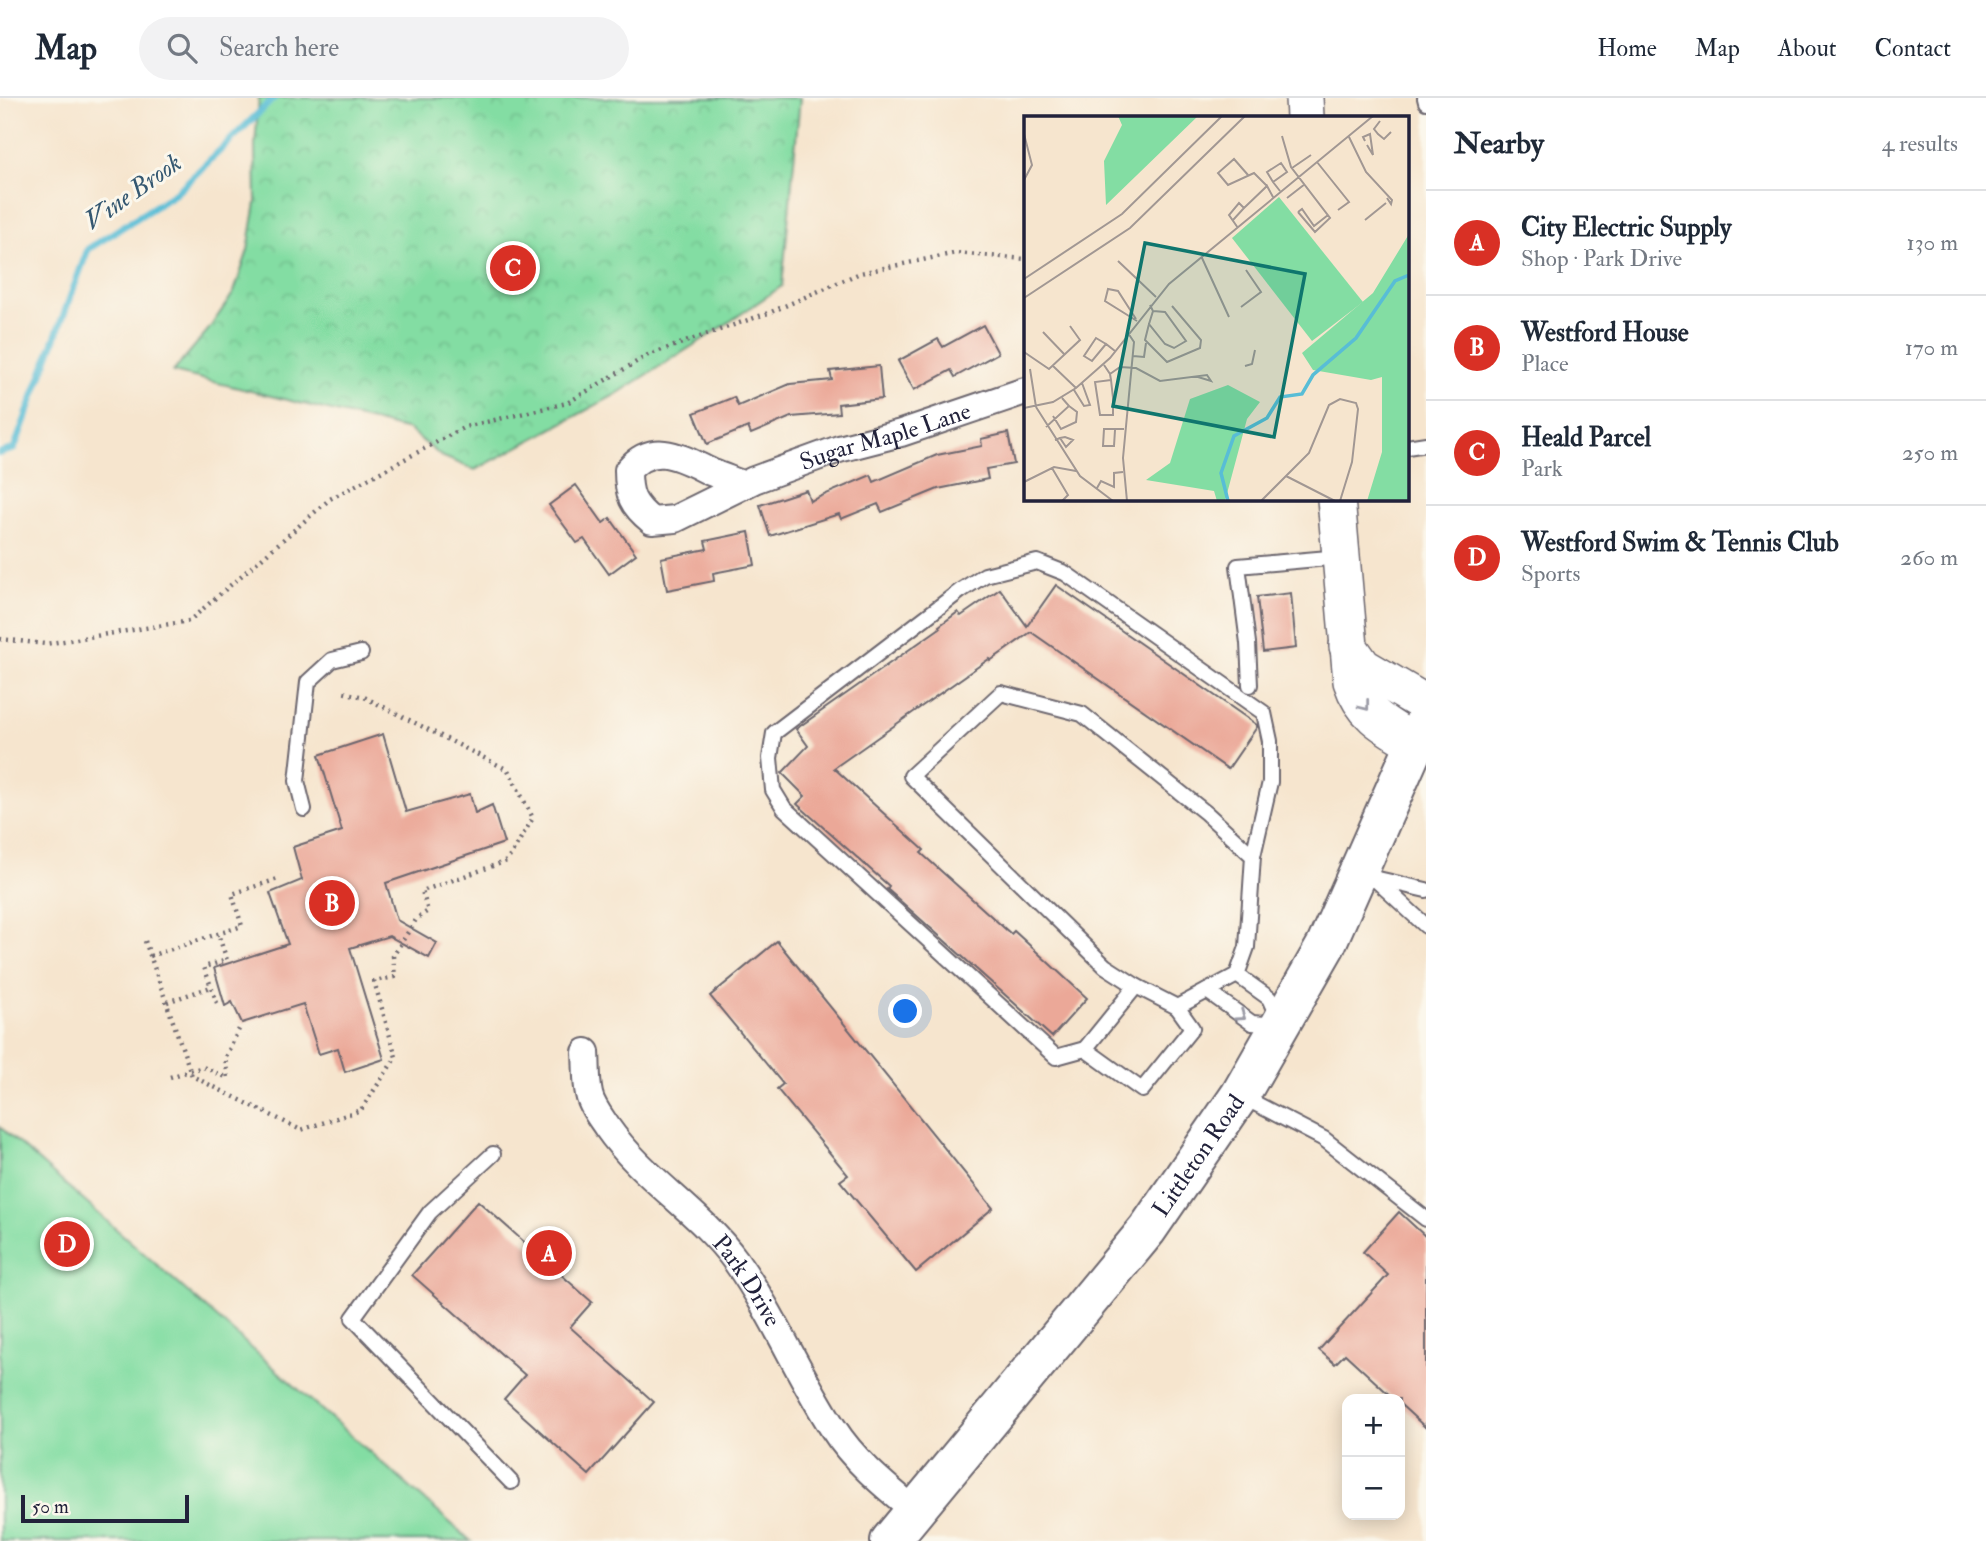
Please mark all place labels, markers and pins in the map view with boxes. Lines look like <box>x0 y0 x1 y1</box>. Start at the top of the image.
pin: C <box>490 242 536 294</box>
pin: B <box>309 877 355 929</box>
pin: D <box>44 1218 90 1270</box>
pin: A <box>526 1227 572 1279</box>

